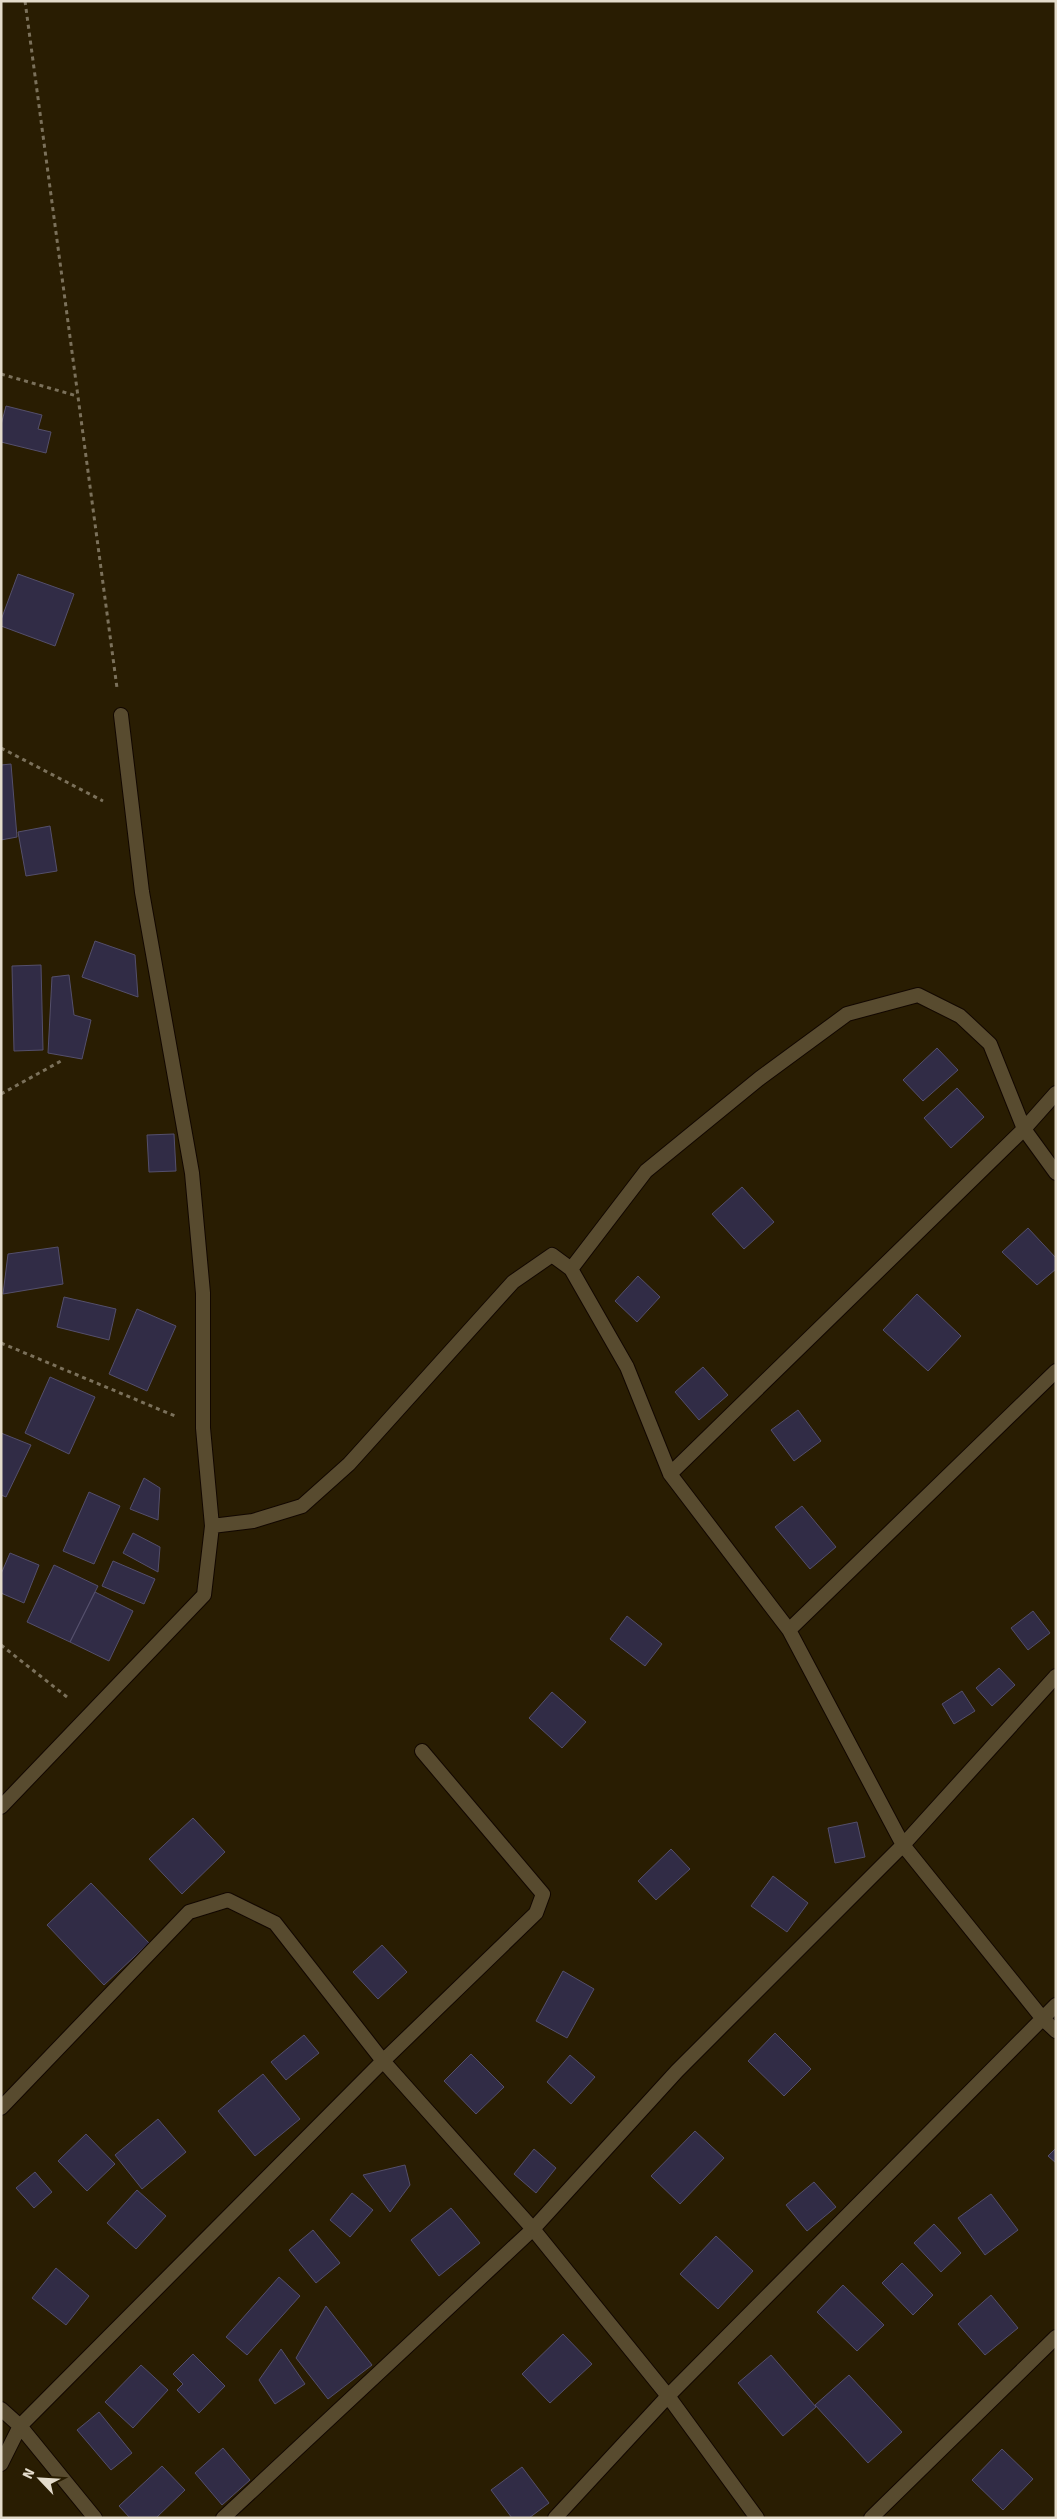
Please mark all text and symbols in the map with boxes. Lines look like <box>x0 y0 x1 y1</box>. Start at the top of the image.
north arrow <box>15 2454 65 2504</box>
text: N <box>19 2466 38 2482</box>

